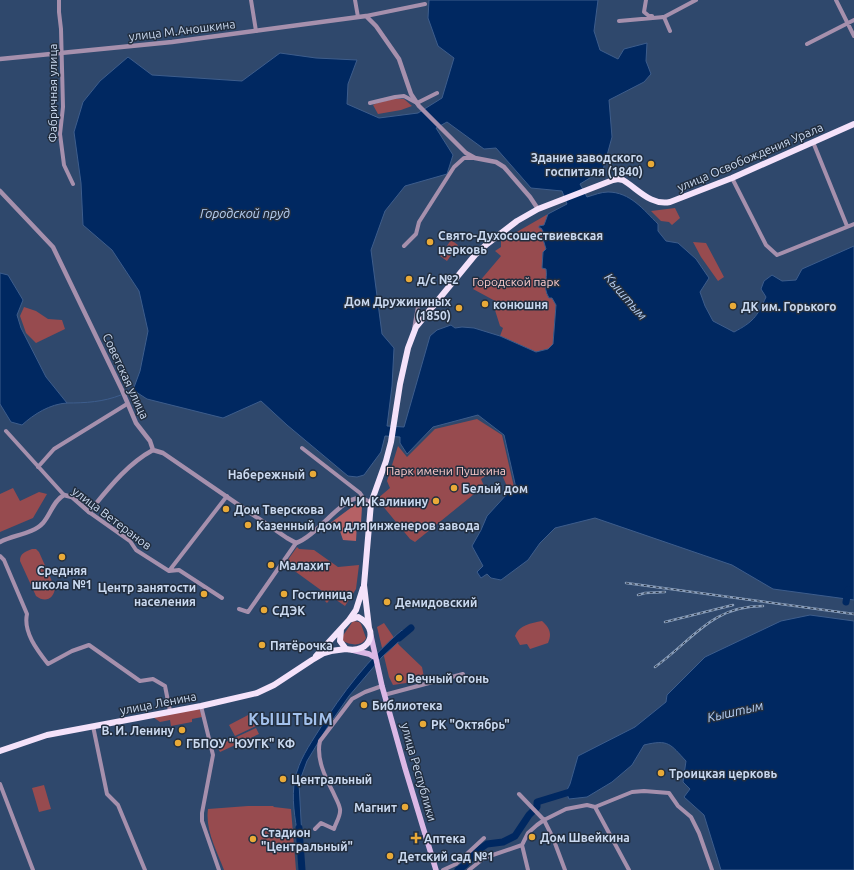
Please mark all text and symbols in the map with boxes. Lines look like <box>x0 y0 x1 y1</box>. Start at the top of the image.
street label: улица М.Аношкина <box>128 17 236 43</box>
street label: Фабричная улица <box>46 43 59 143</box>
street label: улица Освобождения Урала <box>675 120 825 194</box>
place label: Здание заводского госпиталя (1840) <box>531 151 643 179</box>
marker: Здание заводского госпиталя (1840) <box>646 159 656 169</box>
water label: Городской пруд <box>200 206 290 220</box>
place label: Свято-Духосошествиевская церковь <box>438 229 603 256</box>
marker: Свято-Духосошествиевская церковь <box>425 237 435 247</box>
water label: Кыштым <box>602 270 650 322</box>
place label: д/с №2 <box>417 273 459 286</box>
marker: д/с №2 <box>404 274 414 284</box>
park label: Городской парк <box>472 275 560 288</box>
place label: Дом Дружининых (1850) <box>344 295 451 323</box>
place label: конюшня <box>493 298 548 311</box>
marker: конюшня <box>480 299 490 309</box>
place label: ДК им. Горького <box>741 300 837 313</box>
marker: ДК им. Горького <box>728 301 738 311</box>
marker: Дом Дружининых (1850) <box>454 303 464 313</box>
street label: Советская улица <box>100 331 152 421</box>
park label: Парк имени Пушкина <box>386 464 506 477</box>
place label: Набережный <box>228 468 305 481</box>
marker: Набережный <box>308 469 318 479</box>
place label: Белый дом <box>462 482 528 495</box>
marker: Белый дом <box>449 483 459 493</box>
street label: улица Ветеранов <box>70 484 154 552</box>
place label: М. И. Калинину <box>340 495 429 508</box>
marker: М. И. Калинину <box>431 496 441 506</box>
place label: Дом Тверскова <box>234 503 324 516</box>
marker: Дом Тверскова <box>221 504 231 514</box>
place label: Казенный дом для инженеров завода <box>256 519 480 532</box>
marker: Казенный дом для инженеров завода <box>243 520 253 530</box>
marker: Средняя школа №1 <box>57 552 67 562</box>
place label: Малахит <box>279 559 330 572</box>
marker: Малахит <box>266 560 276 570</box>
place label: Средняя школа №1 <box>32 564 92 591</box>
place label: Центр занятости населения <box>98 581 196 608</box>
place label: Гостиница <box>292 588 353 601</box>
marker: Центр занятости населения <box>199 589 209 599</box>
marker: Гостиница <box>279 589 289 599</box>
place label: Демидовский <box>395 596 477 609</box>
marker: Демидовский <box>382 597 392 607</box>
place label: СДЭК <box>272 604 305 617</box>
marker: СДЭК <box>259 605 269 615</box>
place label: Пятёрочка <box>270 639 333 652</box>
marker: Пятёрочка <box>257 640 267 650</box>
place label: Вечный огонь <box>407 672 489 685</box>
marker: Вечный огонь <box>394 673 404 683</box>
street label: улица Ленина <box>119 689 197 717</box>
water label: Кыштым <box>705 698 765 724</box>
place label: Библиотека <box>372 699 442 712</box>
marker: Библиотека <box>359 700 369 710</box>
district label: КЫШТЫМ <box>248 710 334 728</box>
place label: РК "Октябрь" <box>431 718 510 731</box>
marker: РК "Октябрь" <box>418 719 428 729</box>
street label: улица Республики <box>399 721 439 823</box>
place label: В. И. Ленину <box>102 724 175 737</box>
marker: В. И. Ленину <box>177 725 187 735</box>
place label: ГБПОУ "ЮУГК" КФ <box>186 737 295 750</box>
marker: ГБПОУ "ЮУГК" КФ <box>173 738 183 748</box>
place label: Троицкая церковь <box>669 767 777 780</box>
marker: Троицкая церковь <box>656 768 666 778</box>
place label: Центральный <box>291 773 372 786</box>
marker: Центральный <box>278 774 288 784</box>
place label: Магнит <box>354 801 397 814</box>
marker: Магнит <box>400 802 410 812</box>
place label: Стадион "Центральный" <box>261 826 353 853</box>
place label: Дом Швейкина <box>540 831 630 844</box>
place label: Аптека <box>424 832 466 845</box>
marker: Дом Швейкина <box>527 832 537 842</box>
marker: Аптека <box>411 833 421 843</box>
marker: Стадион "Центральный" <box>248 834 258 844</box>
place label: Детский сад №1 <box>398 850 494 863</box>
marker: Детский сад №1 <box>385 851 395 861</box>

